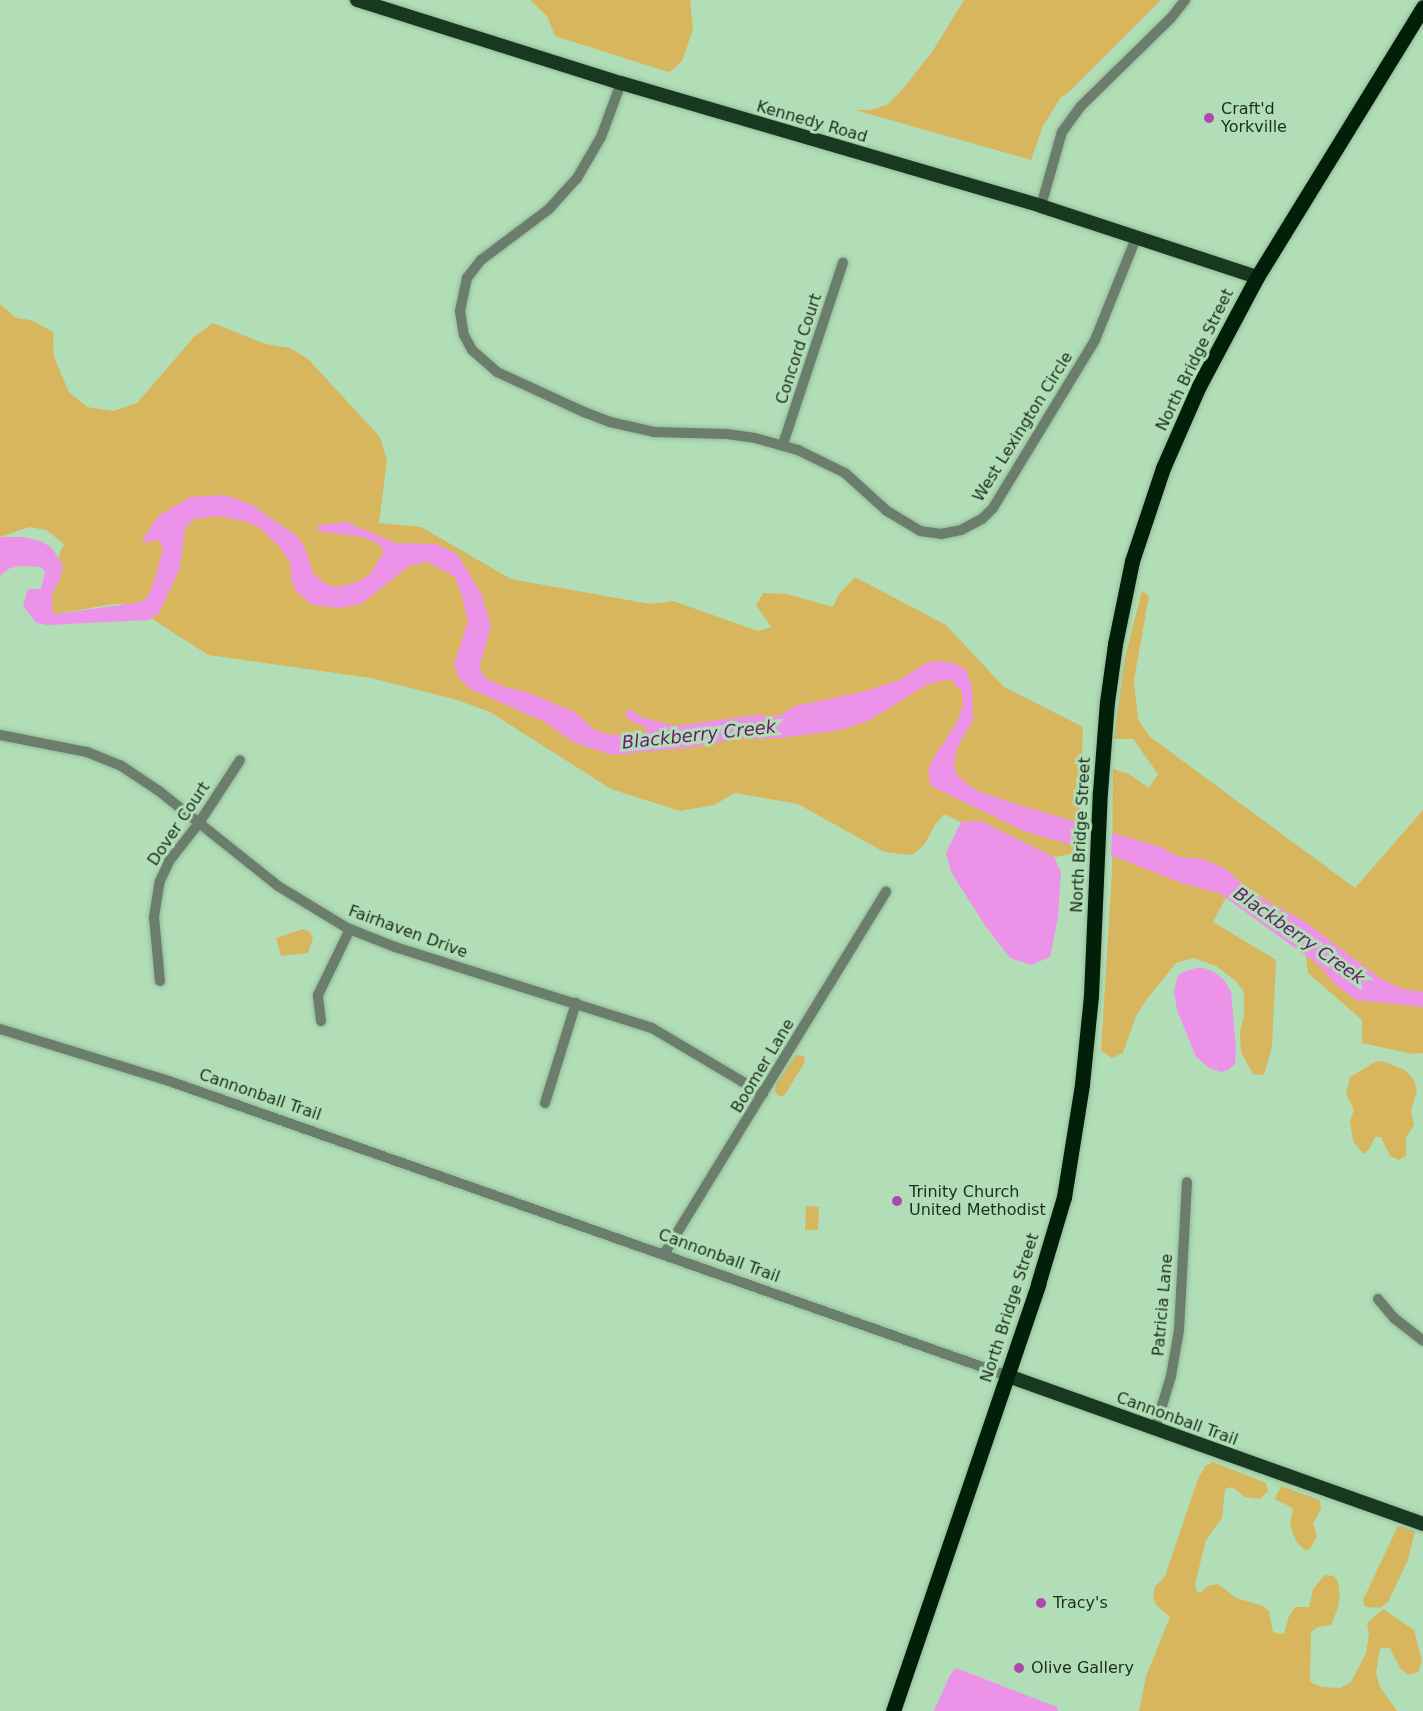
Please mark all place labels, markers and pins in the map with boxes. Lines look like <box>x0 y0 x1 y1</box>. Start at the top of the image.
place label: Craft'd Yorkville <box>1221 99 1287 137</box>
marker: Craft'd Yorkville <box>1202 111 1216 125</box>
place label: Trinity Church United Methodist <box>909 1182 1046 1220</box>
marker: Trinity Church United Methodist <box>890 1194 904 1208</box>
place label: Tracy's <box>1053 1593 1108 1613</box>
marker: Tracy's <box>1034 1596 1048 1610</box>
place label: Olive Gallery <box>1031 1658 1134 1678</box>
marker: Olive Gallery <box>1012 1661 1026 1675</box>

